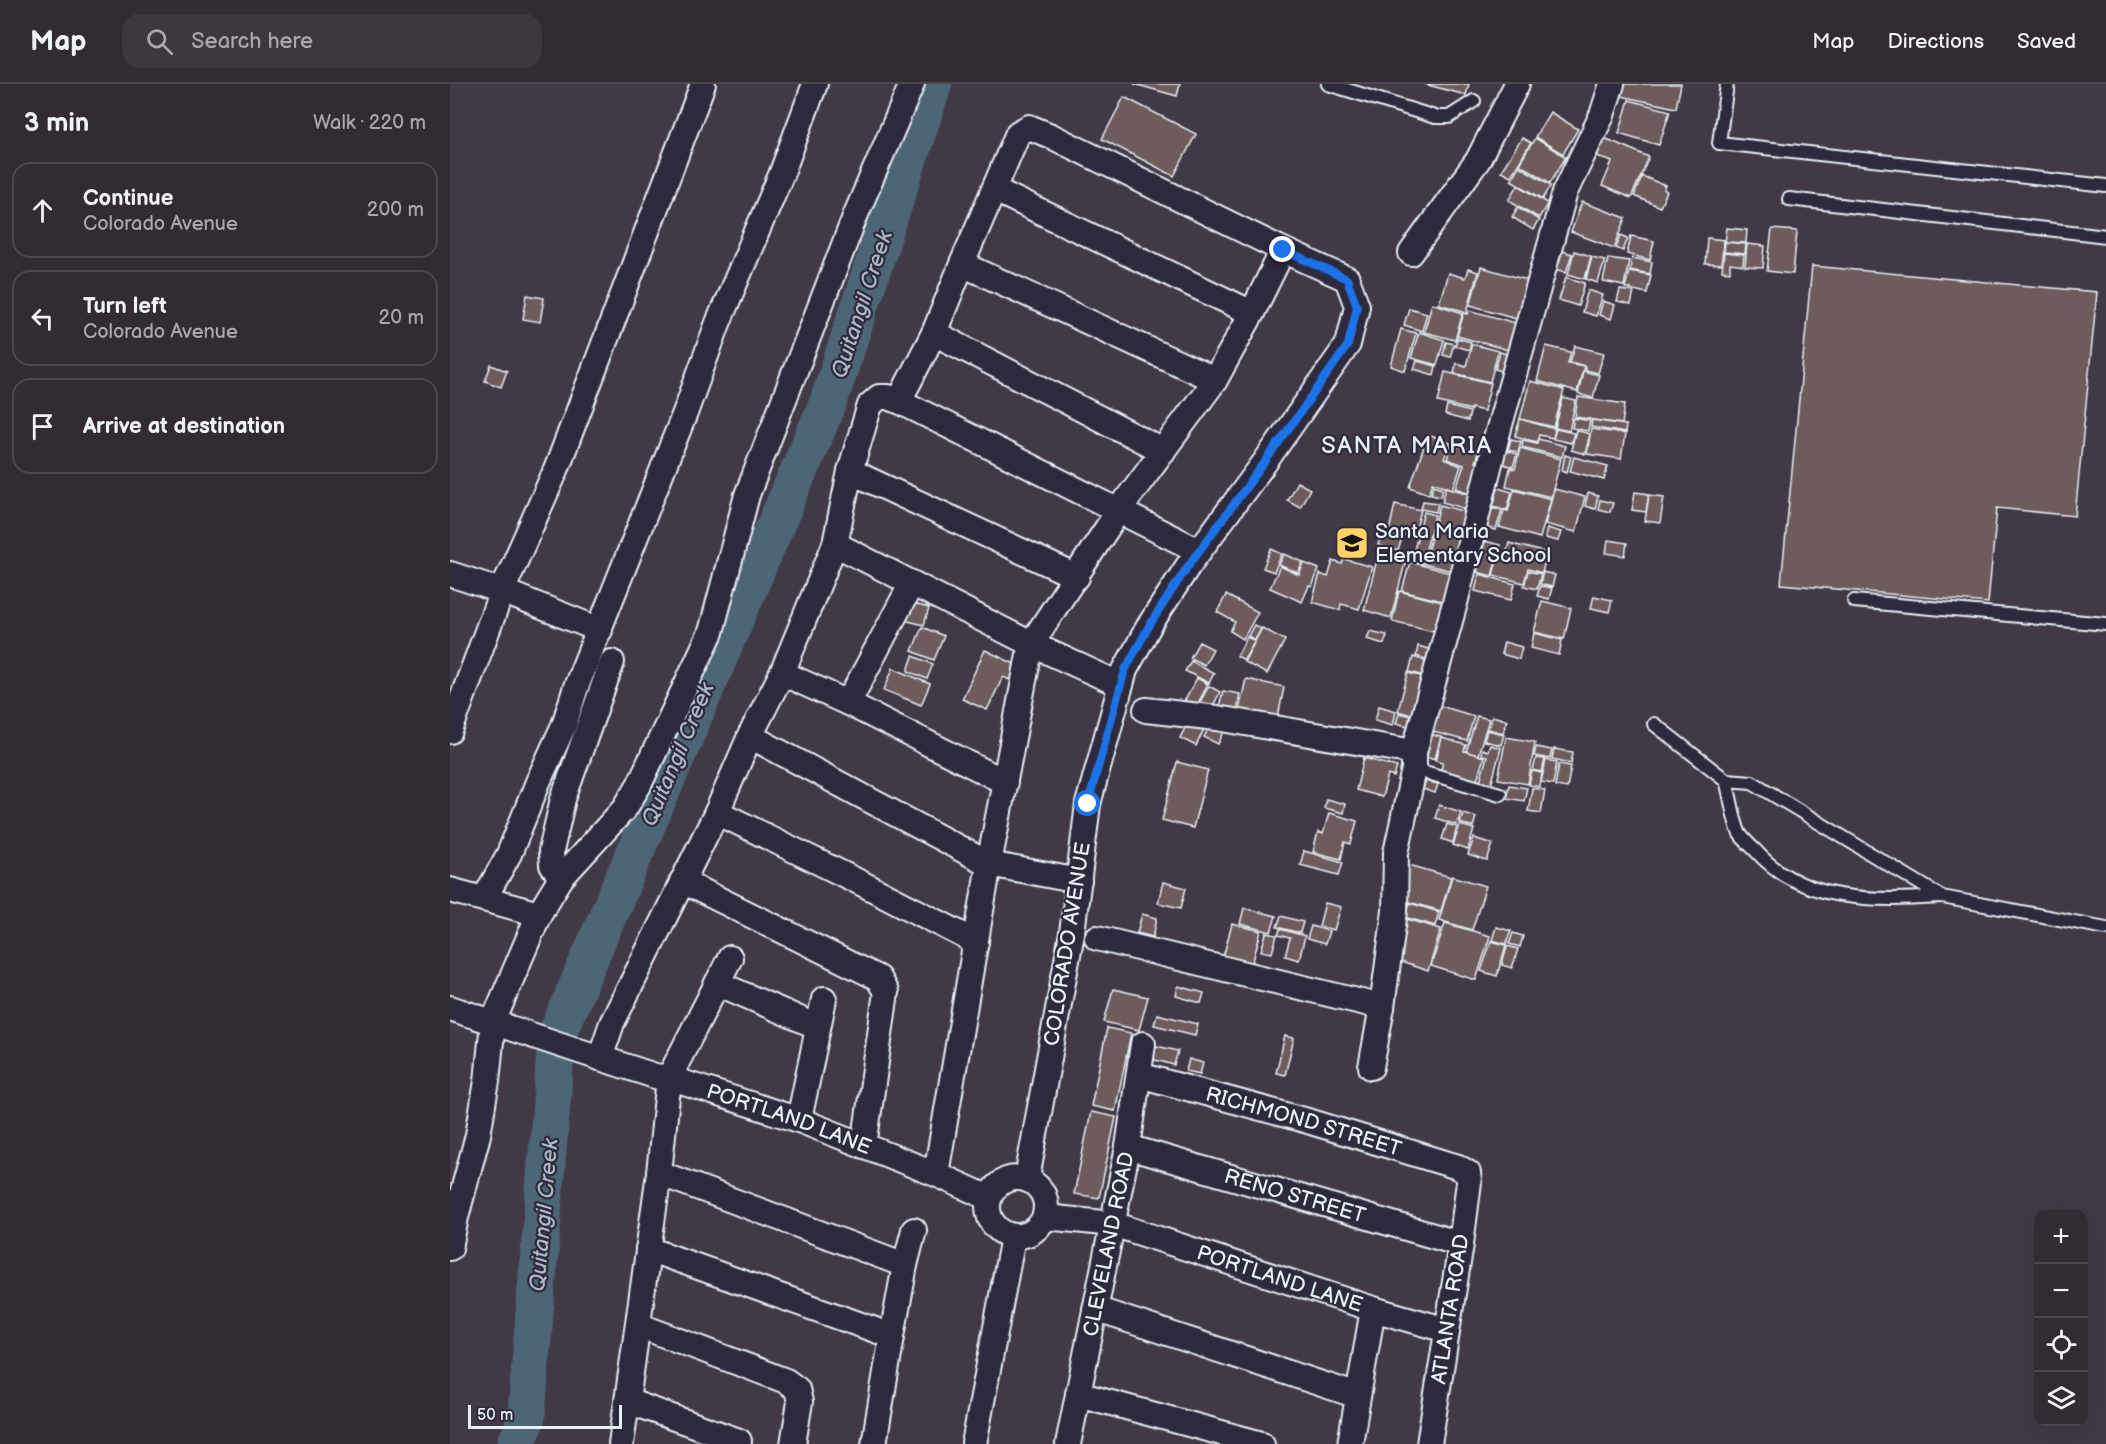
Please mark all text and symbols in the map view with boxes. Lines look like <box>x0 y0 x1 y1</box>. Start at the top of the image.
search box <box>122 14 542 68</box>
text: Map <box>30 25 86 58</box>
icon: search <box>143 25 176 58</box>
text: Search here <box>191 28 313 55</box>
text: Map <box>1812 29 1855 54</box>
text: Directions <box>1888 29 1984 54</box>
text: Saved <box>2017 29 2076 54</box>
text: 3 min <box>24 108 89 139</box>
text: Walk · 220 m <box>313 111 426 135</box>
text: Continue <box>83 185 173 212</box>
icon: ahead <box>26 194 59 227</box>
text: 200 m <box>367 198 424 222</box>
text: Colorado Avenue <box>83 212 238 236</box>
water label: Quitangil Creek <box>826 226 899 382</box>
route end <box>1269 236 1295 262</box>
text: Turn left <box>83 293 167 320</box>
icon: left <box>26 302 59 335</box>
text: 20 m <box>379 306 424 330</box>
text: Colorado Avenue <box>83 320 238 344</box>
icon: arrive <box>26 410 59 443</box>
text: Arrive at destination <box>83 413 285 440</box>
district label: SANTA MARIA <box>1321 431 1493 460</box>
place label: Santa Maria Elementary School <box>1375 519 1551 568</box>
school or university icon: Santa Maria Elementary School <box>1334 525 1370 561</box>
water label: Quitangil Creek <box>636 678 721 830</box>
route start <box>1074 790 1100 816</box>
street label: COLORADO AVENUE <box>1039 840 1096 1048</box>
street label: PORTLAND LANE <box>703 1079 875 1160</box>
street label: RICHMOND STREET <box>1203 1082 1405 1162</box>
water label: Quitangil Creek <box>524 1136 565 1293</box>
street label: CLEVELAND ROAD <box>1078 1150 1140 1339</box>
street label: RENO STREET <box>1221 1164 1369 1229</box>
map controls <box>2034 1210 2088 1426</box>
button: + <box>2034 1210 2088 1264</box>
street label: ATLANTA ROAD <box>1426 1232 1475 1386</box>
street label: PORTLAND LANE <box>1194 1240 1366 1318</box>
button: − <box>2034 1264 2088 1318</box>
button: locate <box>2034 1318 2088 1372</box>
button: layers <box>2034 1372 2088 1426</box>
scale bar <box>468 1402 622 1430</box>
text: 50 m <box>477 1406 513 1425</box>

